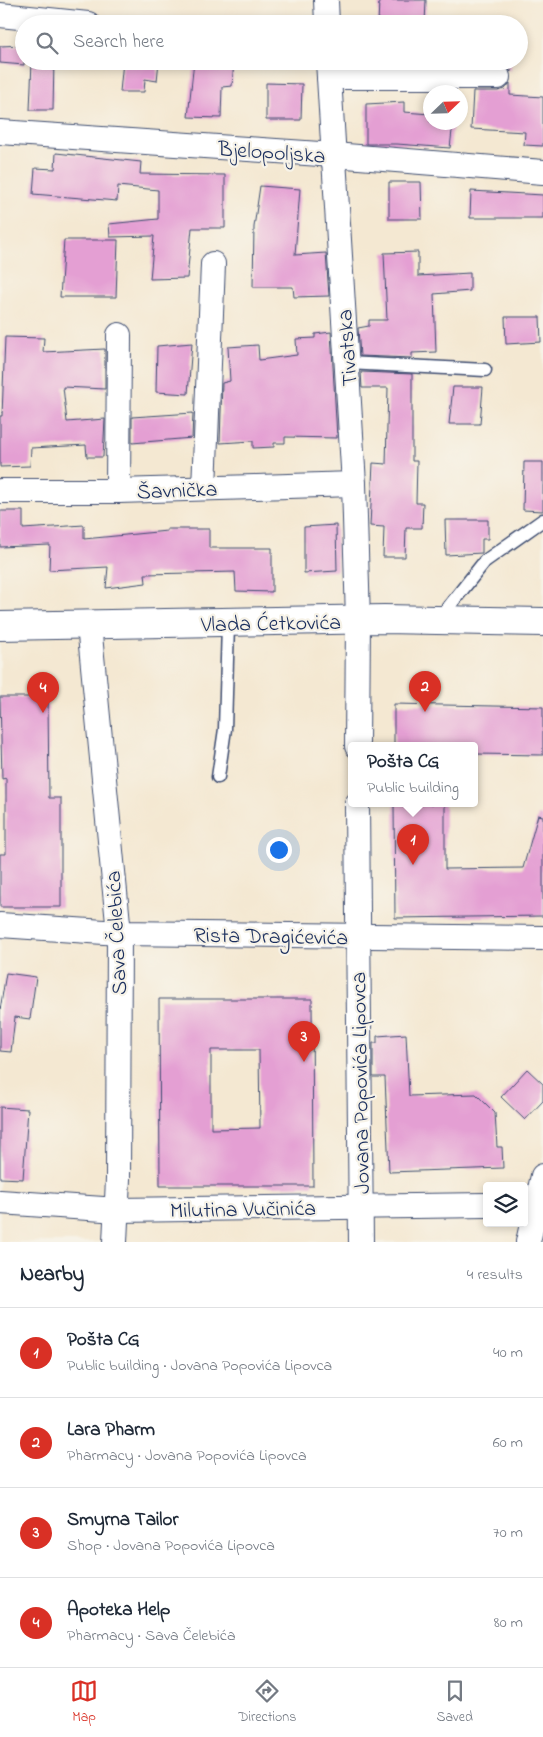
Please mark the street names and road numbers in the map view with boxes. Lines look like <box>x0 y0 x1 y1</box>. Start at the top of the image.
street label: Bjelopoljska <box>216 134 327 174</box>
street label: Tivatska <box>330 308 368 387</box>
street label: Šavnička <box>136 475 218 509</box>
street label: Vlada Ćetkovića <box>200 608 341 642</box>
street label: Sava Čelebića <box>99 870 137 996</box>
street label: Rista Dragićevića <box>193 921 348 956</box>
street label: Jovana Popovića Lipovca <box>344 972 380 1194</box>
street label: Milutina Vučinića <box>170 1194 316 1228</box>

